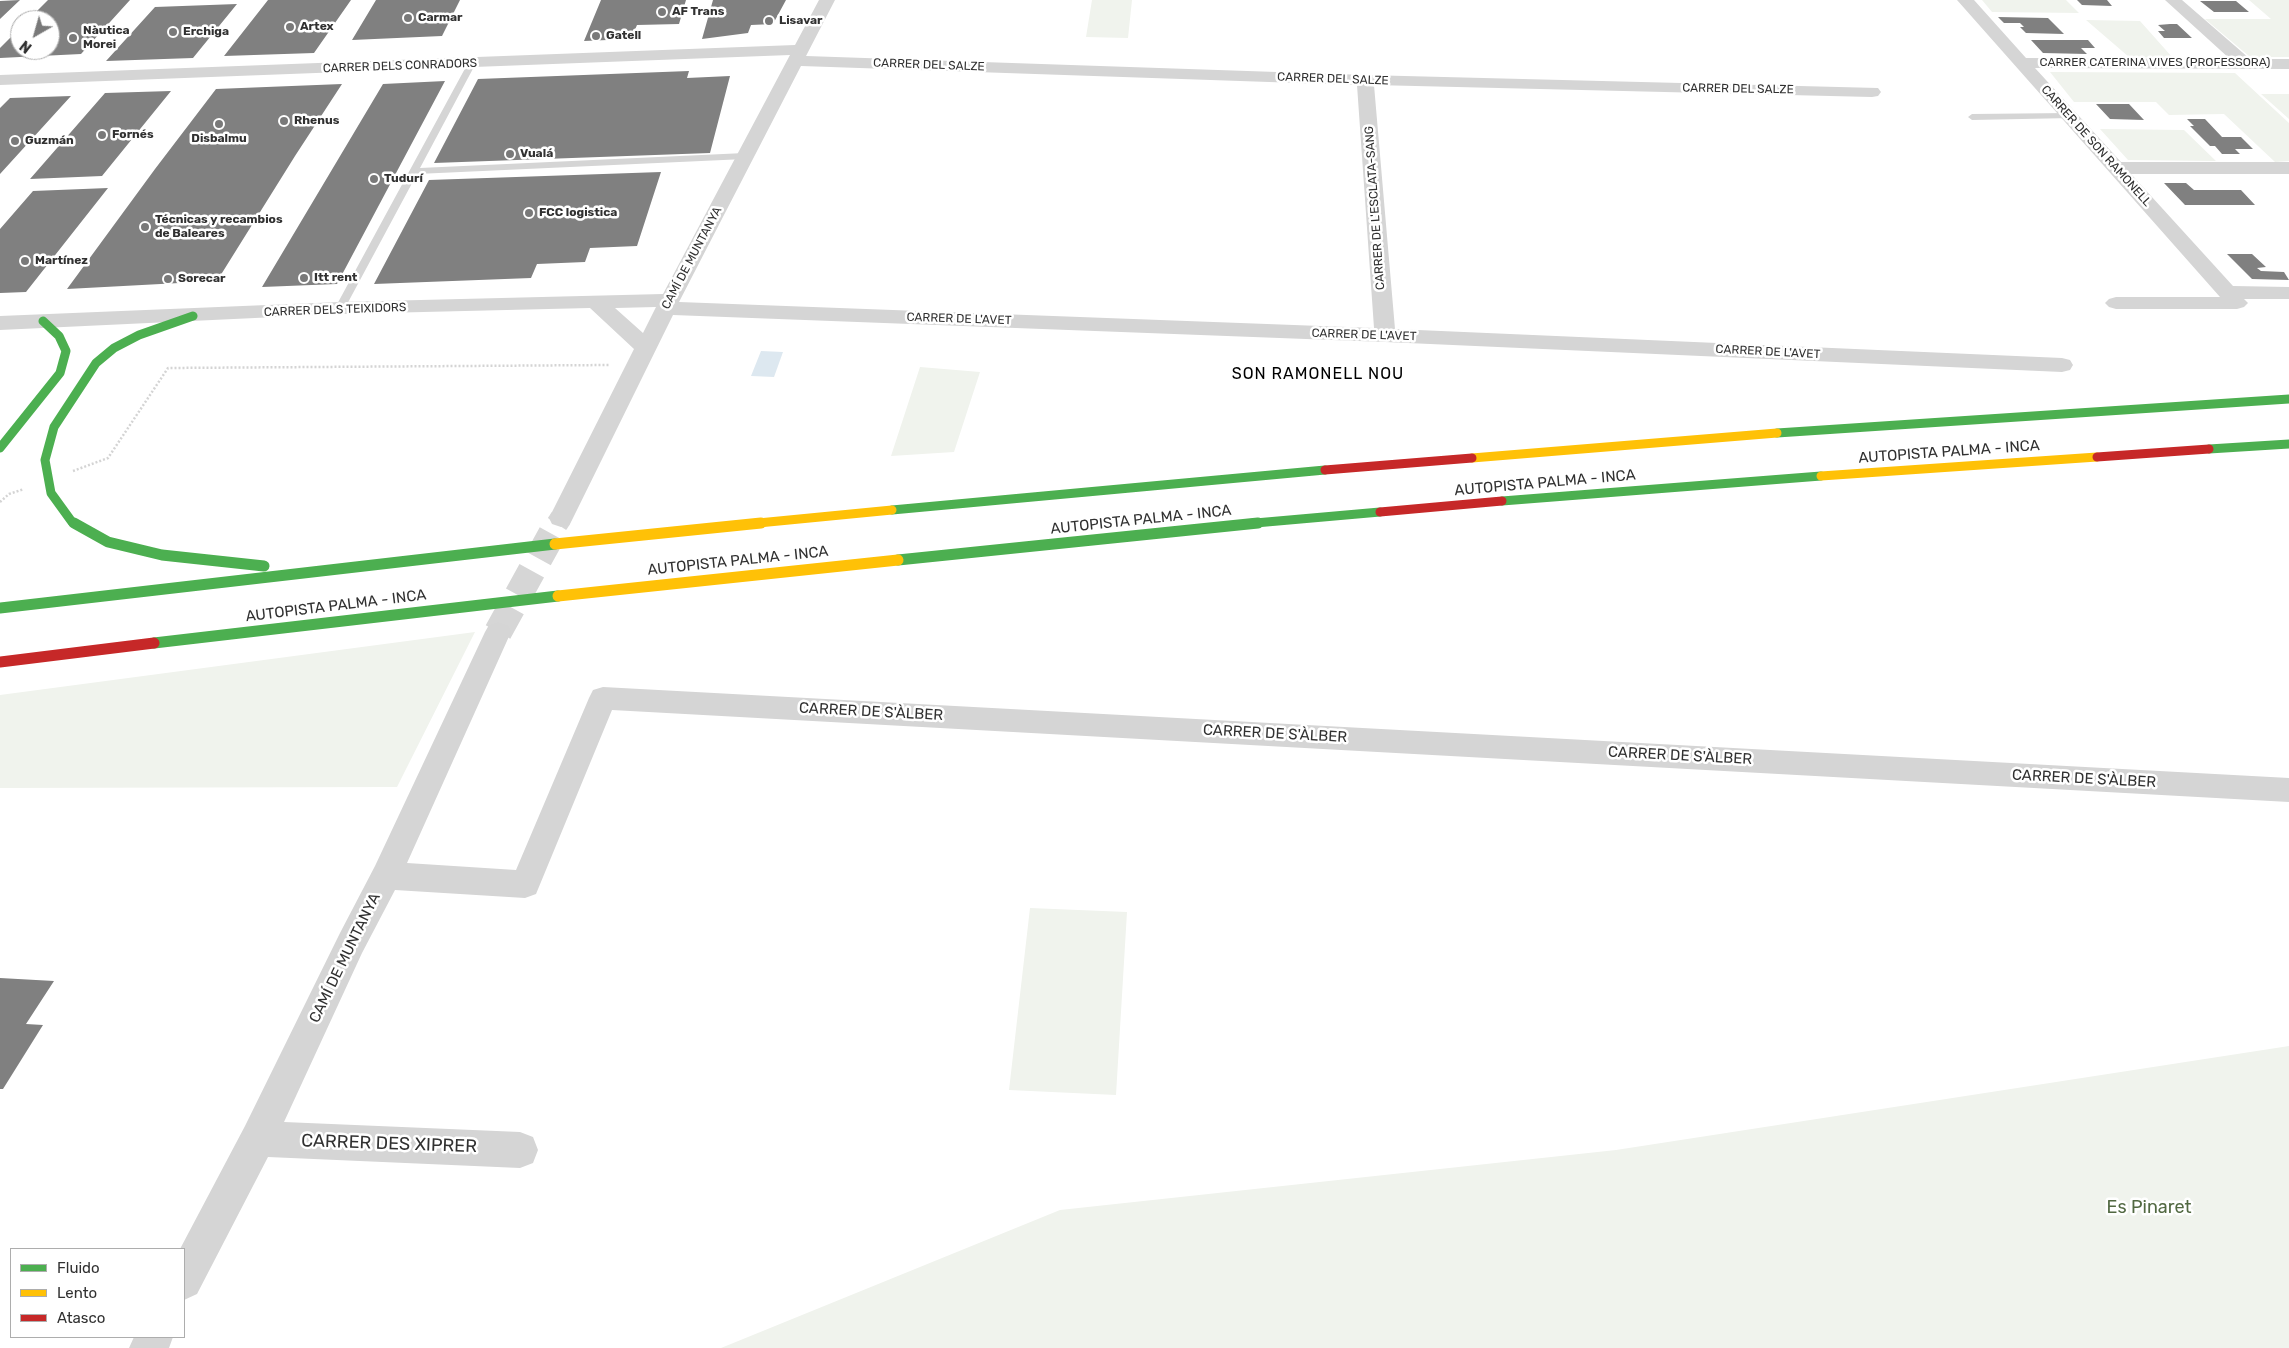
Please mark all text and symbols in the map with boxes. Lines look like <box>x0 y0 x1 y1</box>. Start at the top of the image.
place label: AF Trans <box>672 5 724 19</box>
marker: AF Trans <box>656 6 668 18</box>
north arrow <box>10 10 60 60</box>
place label: Carmar <box>418 11 462 25</box>
marker: Carmar <box>402 12 414 24</box>
place label: Lisavar <box>779 14 823 28</box>
marker: Lisavar <box>763 15 775 27</box>
place label: Artex <box>300 20 334 34</box>
marker: Artex <box>284 21 296 33</box>
place label: Nàutica Morei <box>83 24 130 52</box>
place label: Erchiga <box>183 25 229 39</box>
marker: Erchiga <box>167 26 179 38</box>
place label: Gatell <box>606 29 641 43</box>
marker: Gatell <box>590 30 602 42</box>
marker: Nàutica Morei <box>67 32 79 44</box>
text: N <box>17 37 35 56</box>
street label: CARRER DELS CONRADORS <box>323 56 477 76</box>
street label: CARRER DEL SALZE <box>873 56 985 74</box>
street label: CARRER CATERINA VIVES (PROFESSORA) <box>2040 56 2270 70</box>
street label: CARRER DEL SALZE <box>1277 70 1389 88</box>
street label: CARRER DEL SALZE <box>1682 81 1794 97</box>
street label: CARRER DE SON RAMONELL <box>2038 83 2154 209</box>
place label: Rhenus <box>294 114 339 128</box>
marker: Rhenus <box>278 115 290 127</box>
marker: Disbalmu <box>213 118 225 130</box>
street label: CARRER DE L'ESCLATA-SANG <box>1362 126 1388 290</box>
place label: Fornés <box>112 128 154 142</box>
marker: Fornés <box>96 129 108 141</box>
place label: Disbalmu <box>191 132 247 146</box>
place label: Guzmán <box>25 134 74 148</box>
marker: Guzmán <box>9 135 21 147</box>
place label: Vualá <box>520 147 553 161</box>
marker: Vualá <box>504 148 516 160</box>
place label: Tudurí <box>384 172 423 186</box>
marker: Tudurí <box>368 173 380 185</box>
street label: CAMÍ DE MUNTANYA <box>659 204 725 312</box>
place label: FCC logistica <box>539 206 617 220</box>
marker: FCC logistica <box>523 207 535 219</box>
place label: Técnicas y recambios de Baleares <box>155 213 283 241</box>
marker: Técnicas y recambios de Baleares <box>139 221 151 233</box>
place label: Martínez <box>35 254 88 268</box>
marker: Martínez <box>19 255 31 267</box>
place label: Itt rent <box>314 271 357 285</box>
place label: Sorecar <box>178 272 225 286</box>
marker: Itt rent <box>298 272 310 284</box>
marker: Sorecar <box>162 273 174 285</box>
street label: CARRER DELS TEIXIDORS <box>264 300 406 320</box>
street label: CARRER DE L'AVET <box>906 310 1012 328</box>
street label: CARRER DE L'AVET <box>1311 326 1417 344</box>
street label: CARRER DE L'AVET <box>1715 342 1821 362</box>
district label: SON RAMONELL NOU <box>1230 364 1406 384</box>
street label: AUTOPISTA PALMA - INCA <box>1858 437 2040 467</box>
street label: AUTOPISTA PALMA - INCA <box>1454 466 1636 500</box>
street label: AUTOPISTA PALMA - INCA <box>1050 502 1232 538</box>
street label: AUTOPISTA PALMA - INCA <box>647 543 829 579</box>
street label: AUTOPISTA PALMA - INCA <box>245 586 427 626</box>
street label: CARRER DE S'ÀLBER <box>798 699 944 725</box>
street label: CARRER DE S'ÀLBER <box>1202 721 1348 747</box>
street label: CARRER DE S'ÀLBER <box>1607 743 1753 769</box>
street label: CARRER DE S'ÀLBER <box>2011 766 2157 792</box>
street label: CAMÍ DE MUNTANYA <box>306 890 384 1026</box>
street label: CARRER DES XIPRER <box>301 1130 477 1158</box>
park label: Es Pinaret <box>2107 1197 2191 1219</box>
legend <box>10 1248 185 1338</box>
text: Fluido <box>57 1259 100 1277</box>
text: Lento <box>57 1284 97 1302</box>
text: Atasco <box>57 1309 105 1327</box>

